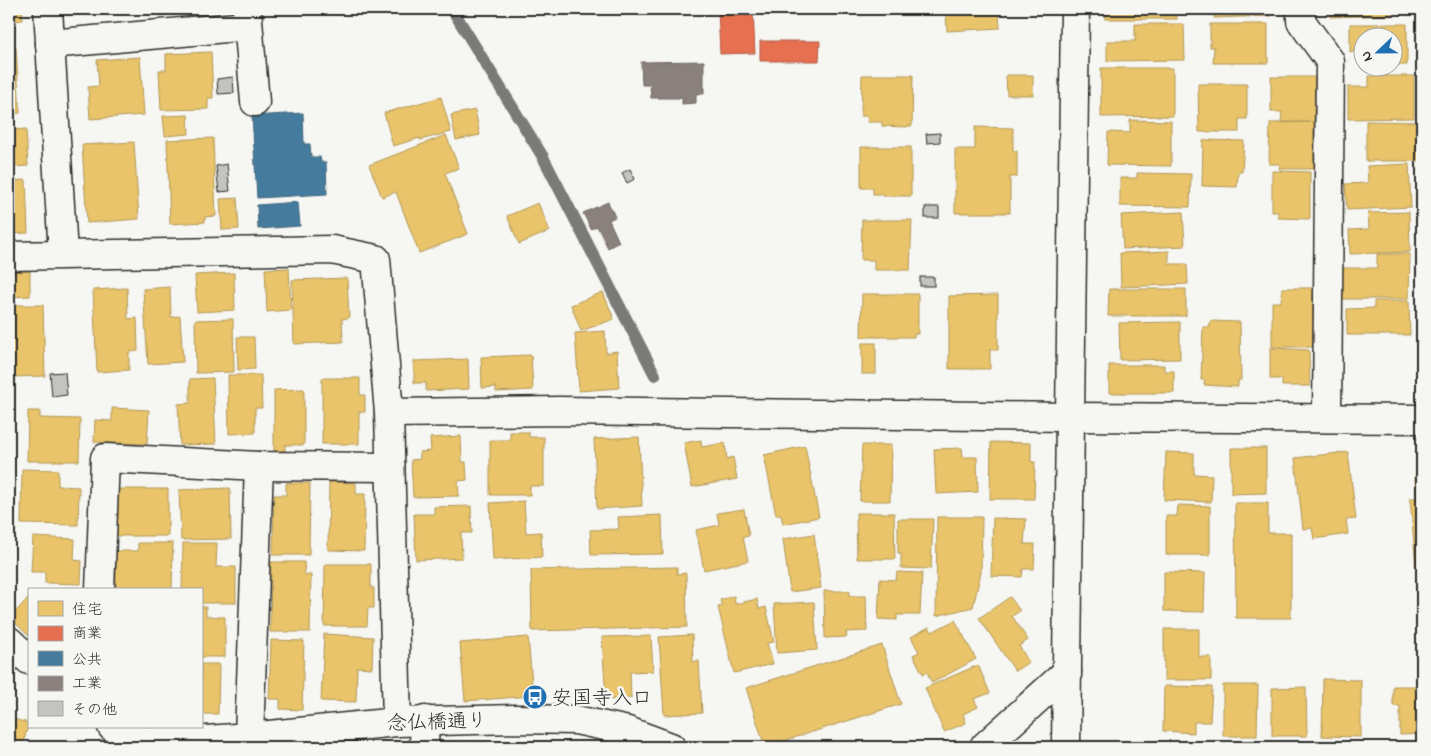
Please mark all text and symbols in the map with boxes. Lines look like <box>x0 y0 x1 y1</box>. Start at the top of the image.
north arrow <box>1354 28 1404 78</box>
text: N <box>1356 48 1379 65</box>
legend <box>28 588 202 728</box>
text: 住宅 <box>72 599 102 621</box>
text: 商業 <box>72 623 102 645</box>
text: 公共 <box>72 649 102 671</box>
text: 工業 <box>72 673 102 695</box>
bus stop icon: 安国寺入口 <box>522 684 548 710</box>
place label: 安国寺入口 <box>552 685 652 714</box>
text: その他 <box>72 699 117 721</box>
street label: 念仏橋通り <box>387 707 488 740</box>

